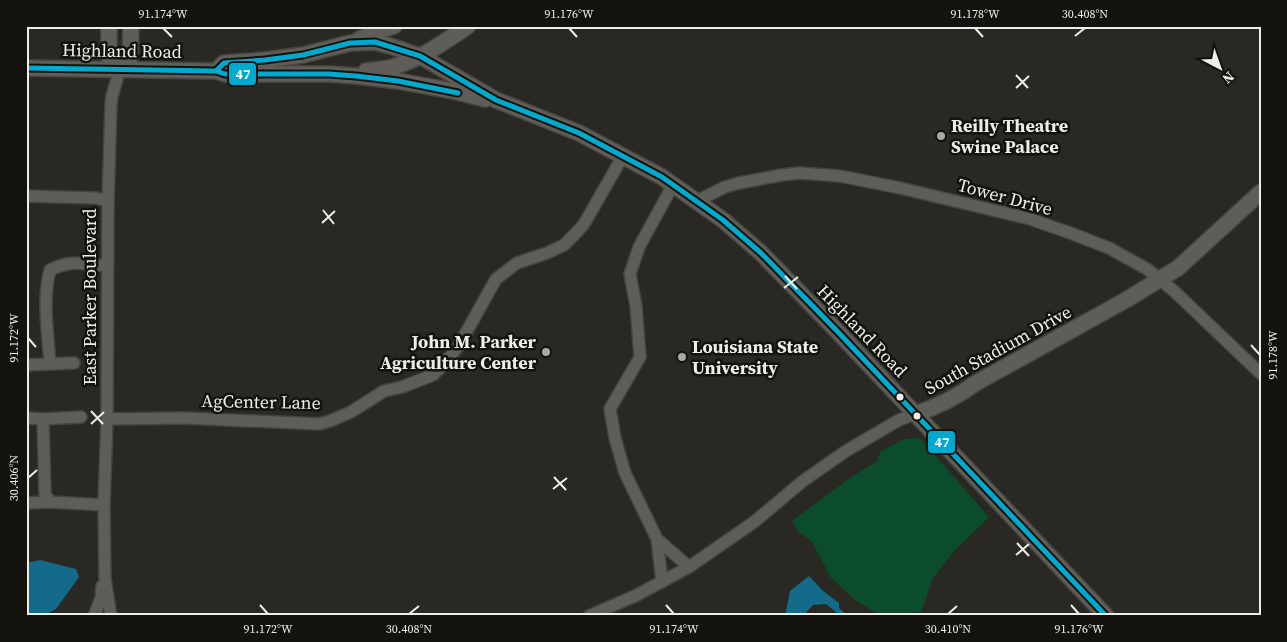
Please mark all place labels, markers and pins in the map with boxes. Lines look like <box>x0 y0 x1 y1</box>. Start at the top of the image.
place label: Reilly Theatre Swine Palace <box>951 113 1068 159</box>
marker: Reilly Theatre Swine Palace <box>935 130 947 142</box>
place label: John M. Parker Agriculture Center <box>380 329 537 375</box>
place label: Louisiana State University <box>692 334 818 380</box>
marker: John M. Parker Agriculture Center <box>540 346 552 358</box>
marker: Louisiana State University <box>676 351 688 363</box>
unlabelled marker <box>895 392 905 402</box>
unlabelled marker <box>912 411 922 421</box>

